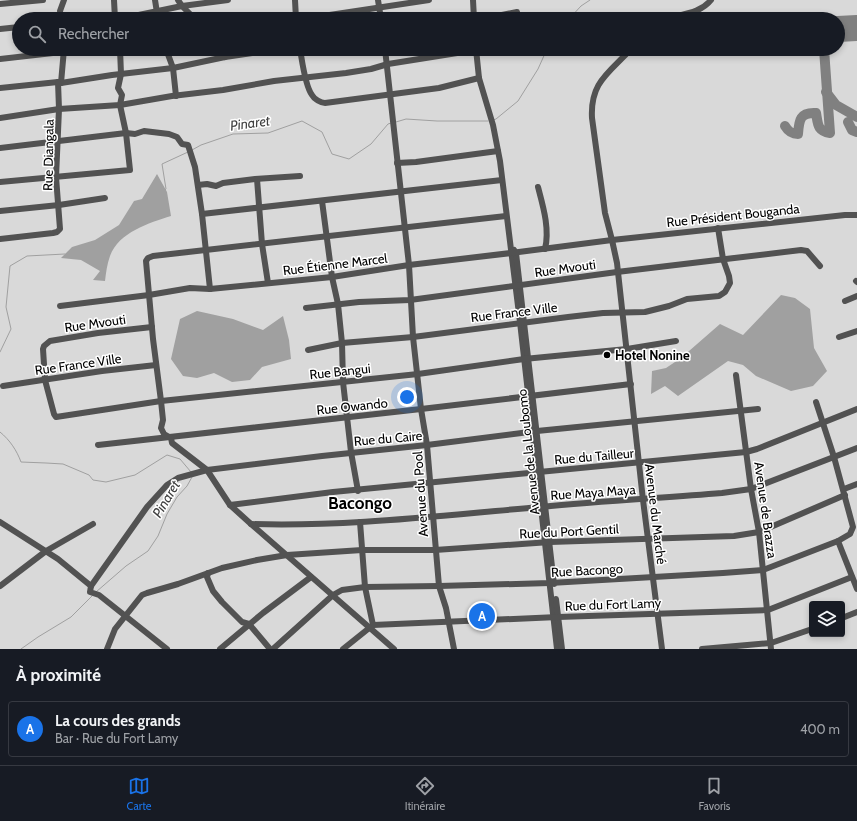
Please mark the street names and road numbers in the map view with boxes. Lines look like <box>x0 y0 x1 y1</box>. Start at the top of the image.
street label: Rue Diangala <box>39 118 57 191</box>
street label: Rue Président Bouganda <box>666 200 801 230</box>
street label: Rue Étienne Marcel <box>282 249 388 278</box>
street label: Rue Mvouti <box>533 256 597 280</box>
street label: Rue France Ville <box>470 299 559 325</box>
street label: Rue Mvouti <box>63 311 127 335</box>
street label: Rue France Ville <box>34 350 123 378</box>
street label: Rue Bangui <box>309 360 371 382</box>
street label: Avenue de la Loubomo <box>513 388 543 516</box>
street label: Rue Owando <box>316 394 388 418</box>
street label: Rue du Caire <box>353 427 423 449</box>
street label: Rue du Tailleur <box>554 444 635 467</box>
street label: Avenue du Pool <box>409 451 431 537</box>
street label: Avenue de Brazza <box>751 461 781 560</box>
street label: Avenue du Marché <box>642 463 670 566</box>
street label: Rue Maya Maya <box>550 481 637 503</box>
street label: Rue du Port Gentil <box>519 520 619 542</box>
street label: Rue Bacongo <box>551 560 623 580</box>
street label: Rue du Fort Lamy <box>565 594 662 614</box>

